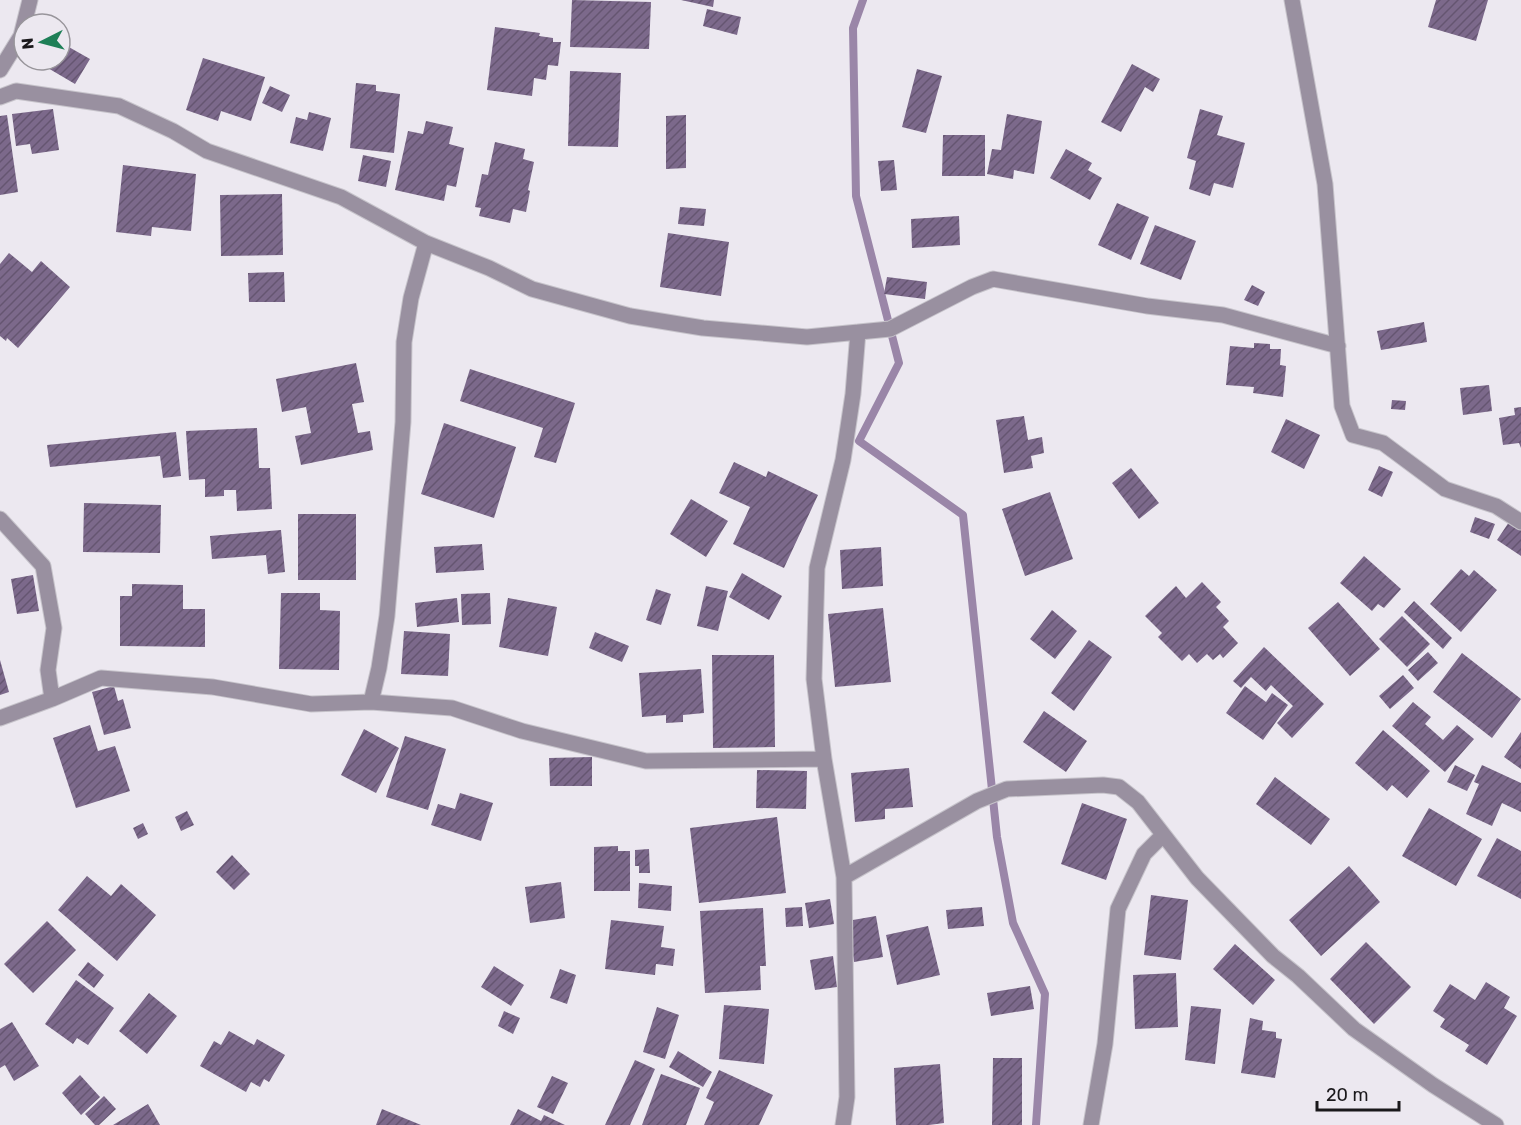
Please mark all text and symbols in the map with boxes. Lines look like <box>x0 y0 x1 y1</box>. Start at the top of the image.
north arrow <box>12 12 72 72</box>
text: N <box>18 37 38 50</box>
scale bar <box>1317 1074 1400 1112</box>
text: 20 m <box>1326 1084 1368 1106</box>

